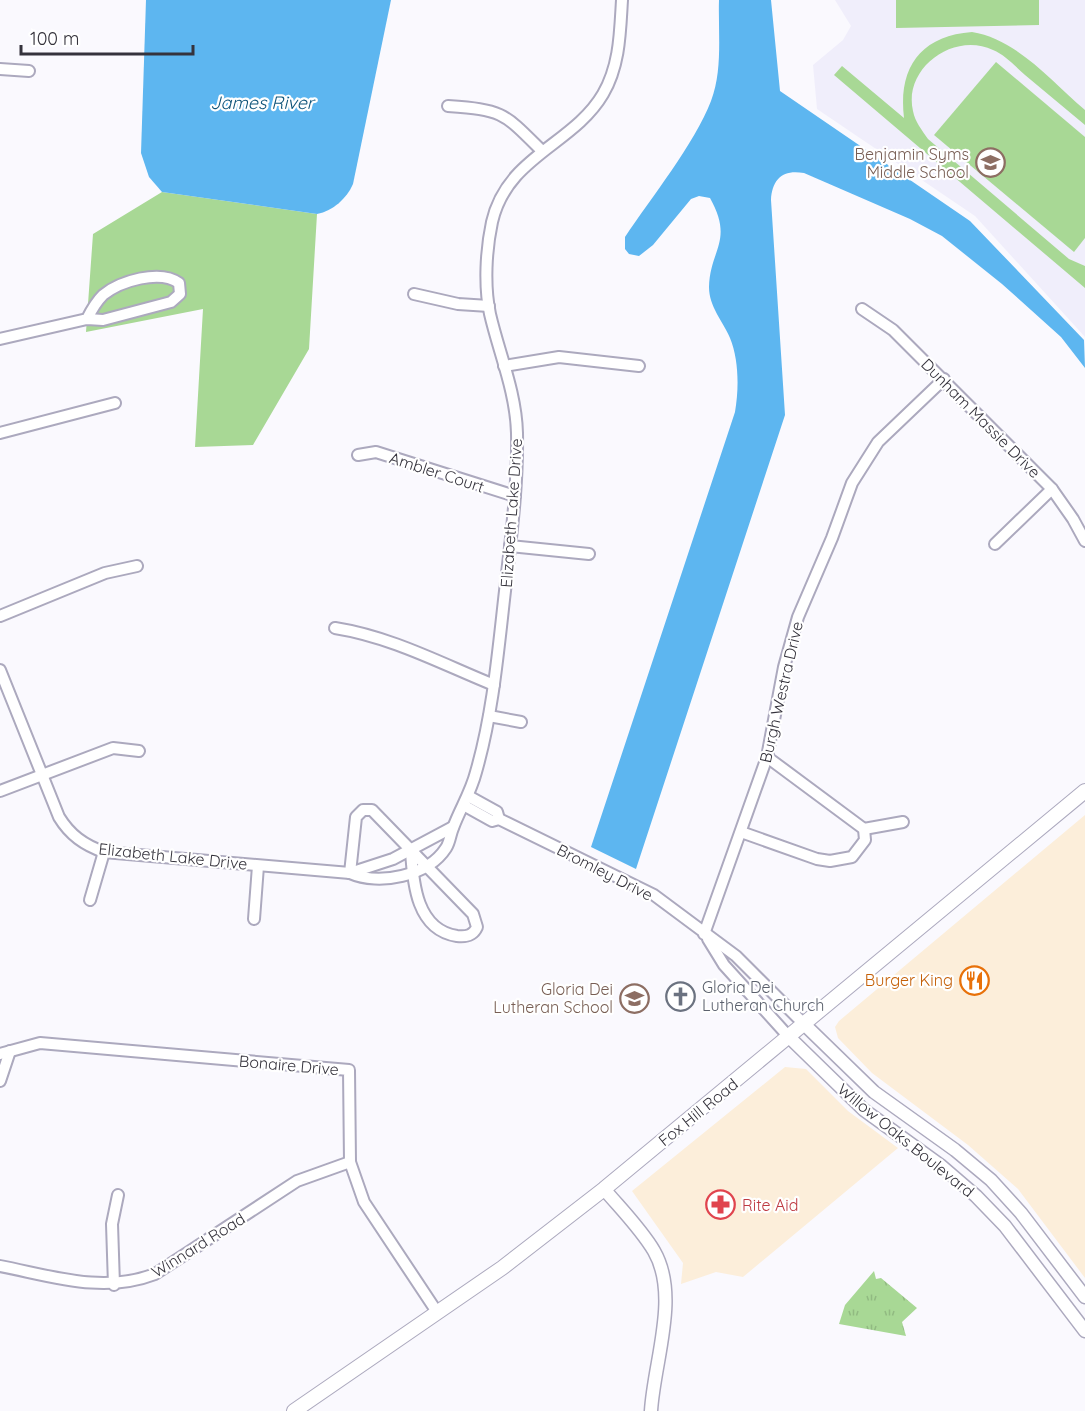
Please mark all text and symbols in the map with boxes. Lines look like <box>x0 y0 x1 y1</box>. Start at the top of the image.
scale bar <box>21 18 194 56</box>
text: 100 m <box>30 27 79 50</box>
water label: James River <box>210 91 316 114</box>
place label: Benjamin Syms Middle School <box>854 144 969 182</box>
school or university icon: Benjamin Syms Middle School <box>974 147 1006 179</box>
street label: Dunham Massie Drive <box>917 354 1045 482</box>
street label: Elizabeth Lake Drive <box>496 438 526 588</box>
street label: Ambler Court <box>387 447 487 497</box>
street label: Burgh Westra Drive <box>755 619 807 765</box>
street label: Elizabeth Lake Drive <box>98 838 248 874</box>
street label: Bromley Drive <box>554 839 656 905</box>
restaurant icon: Burger King <box>958 964 990 996</box>
place label: Burger King <box>865 970 953 990</box>
place label: Gloria Dei Lutheran Church <box>702 977 824 1015</box>
place label: Gloria Dei Lutheran School <box>493 979 613 1017</box>
church icon: Gloria Dei Lutheran Church <box>665 980 697 1012</box>
school or university icon: Gloria Dei Lutheran School <box>618 982 650 1014</box>
street label: Bonaire Drive <box>238 1051 340 1079</box>
street label: Fox Hill Road <box>654 1074 742 1150</box>
street label: Willow Oaks Boulevard <box>834 1079 978 1201</box>
pharmacy icon: Rite Aid <box>705 1189 737 1221</box>
place label: Rite Aid <box>742 1195 798 1215</box>
street label: Winnard Road <box>147 1208 249 1282</box>

